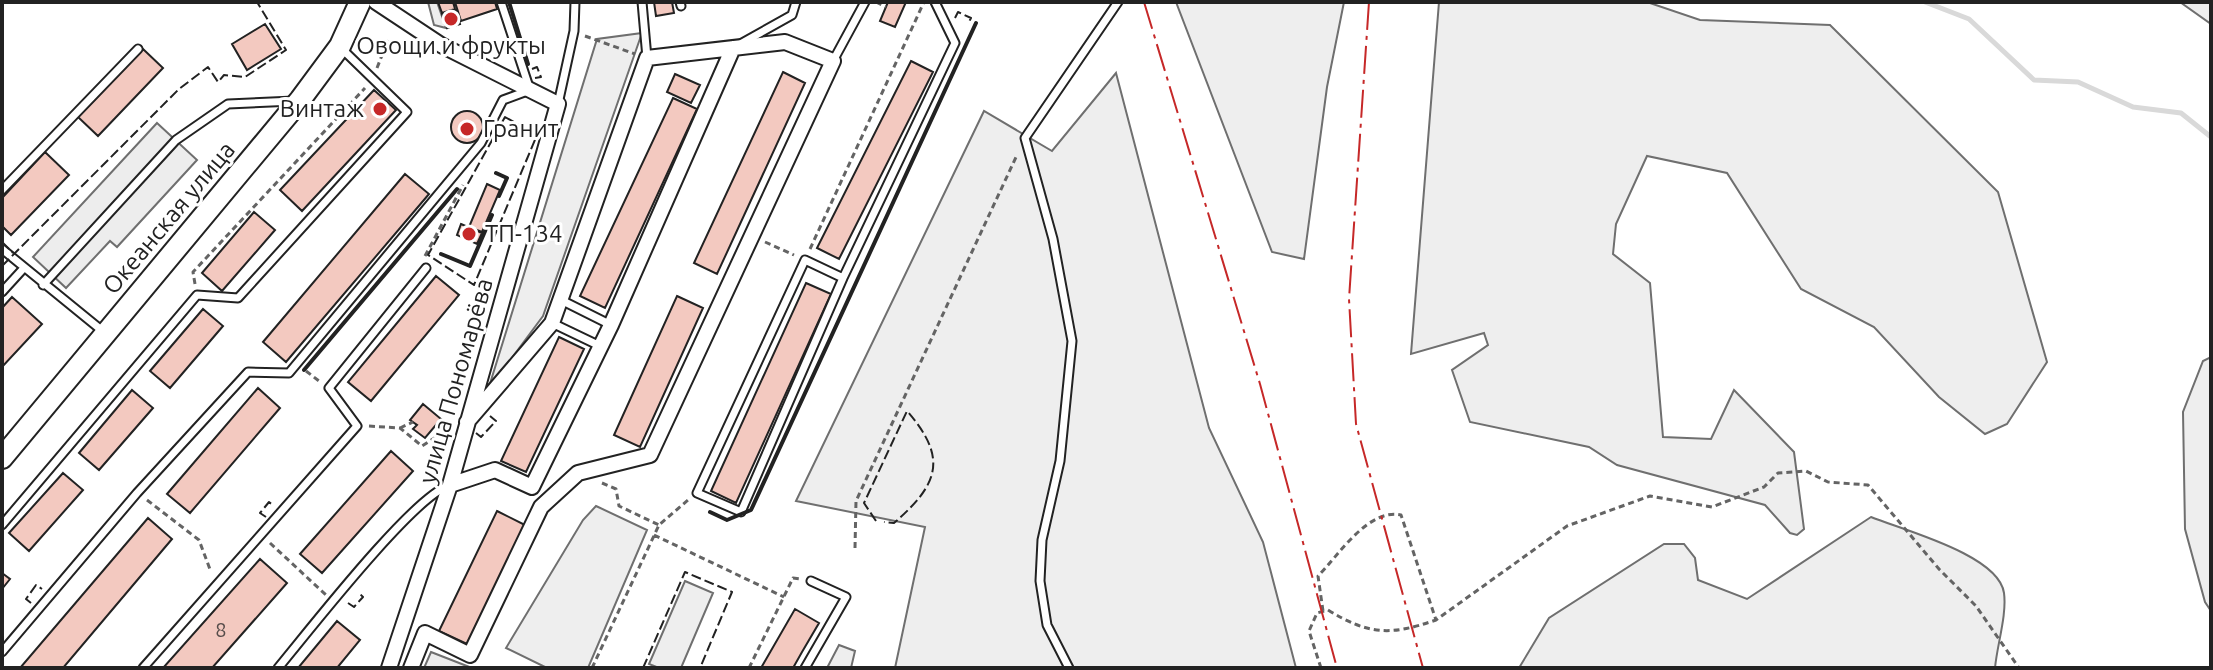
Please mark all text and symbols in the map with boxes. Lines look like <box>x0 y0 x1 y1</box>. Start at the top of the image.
marker: Овощи и фрукты <box>442 10 460 28</box>
place label: Овощи и фрукты <box>356 32 546 59</box>
place label: Винтаж <box>280 95 364 122</box>
marker: Винтаж <box>371 100 389 118</box>
place label: Гранит <box>483 115 559 142</box>
marker: Гранит <box>458 120 476 138</box>
street label: Океанская улица <box>97 136 240 299</box>
place label: ТП-134 <box>485 220 562 247</box>
marker: ТП-134 <box>460 225 478 243</box>
street label: улица Пономарёва <box>413 275 498 487</box>
house number: 8 <box>215 618 227 641</box>

